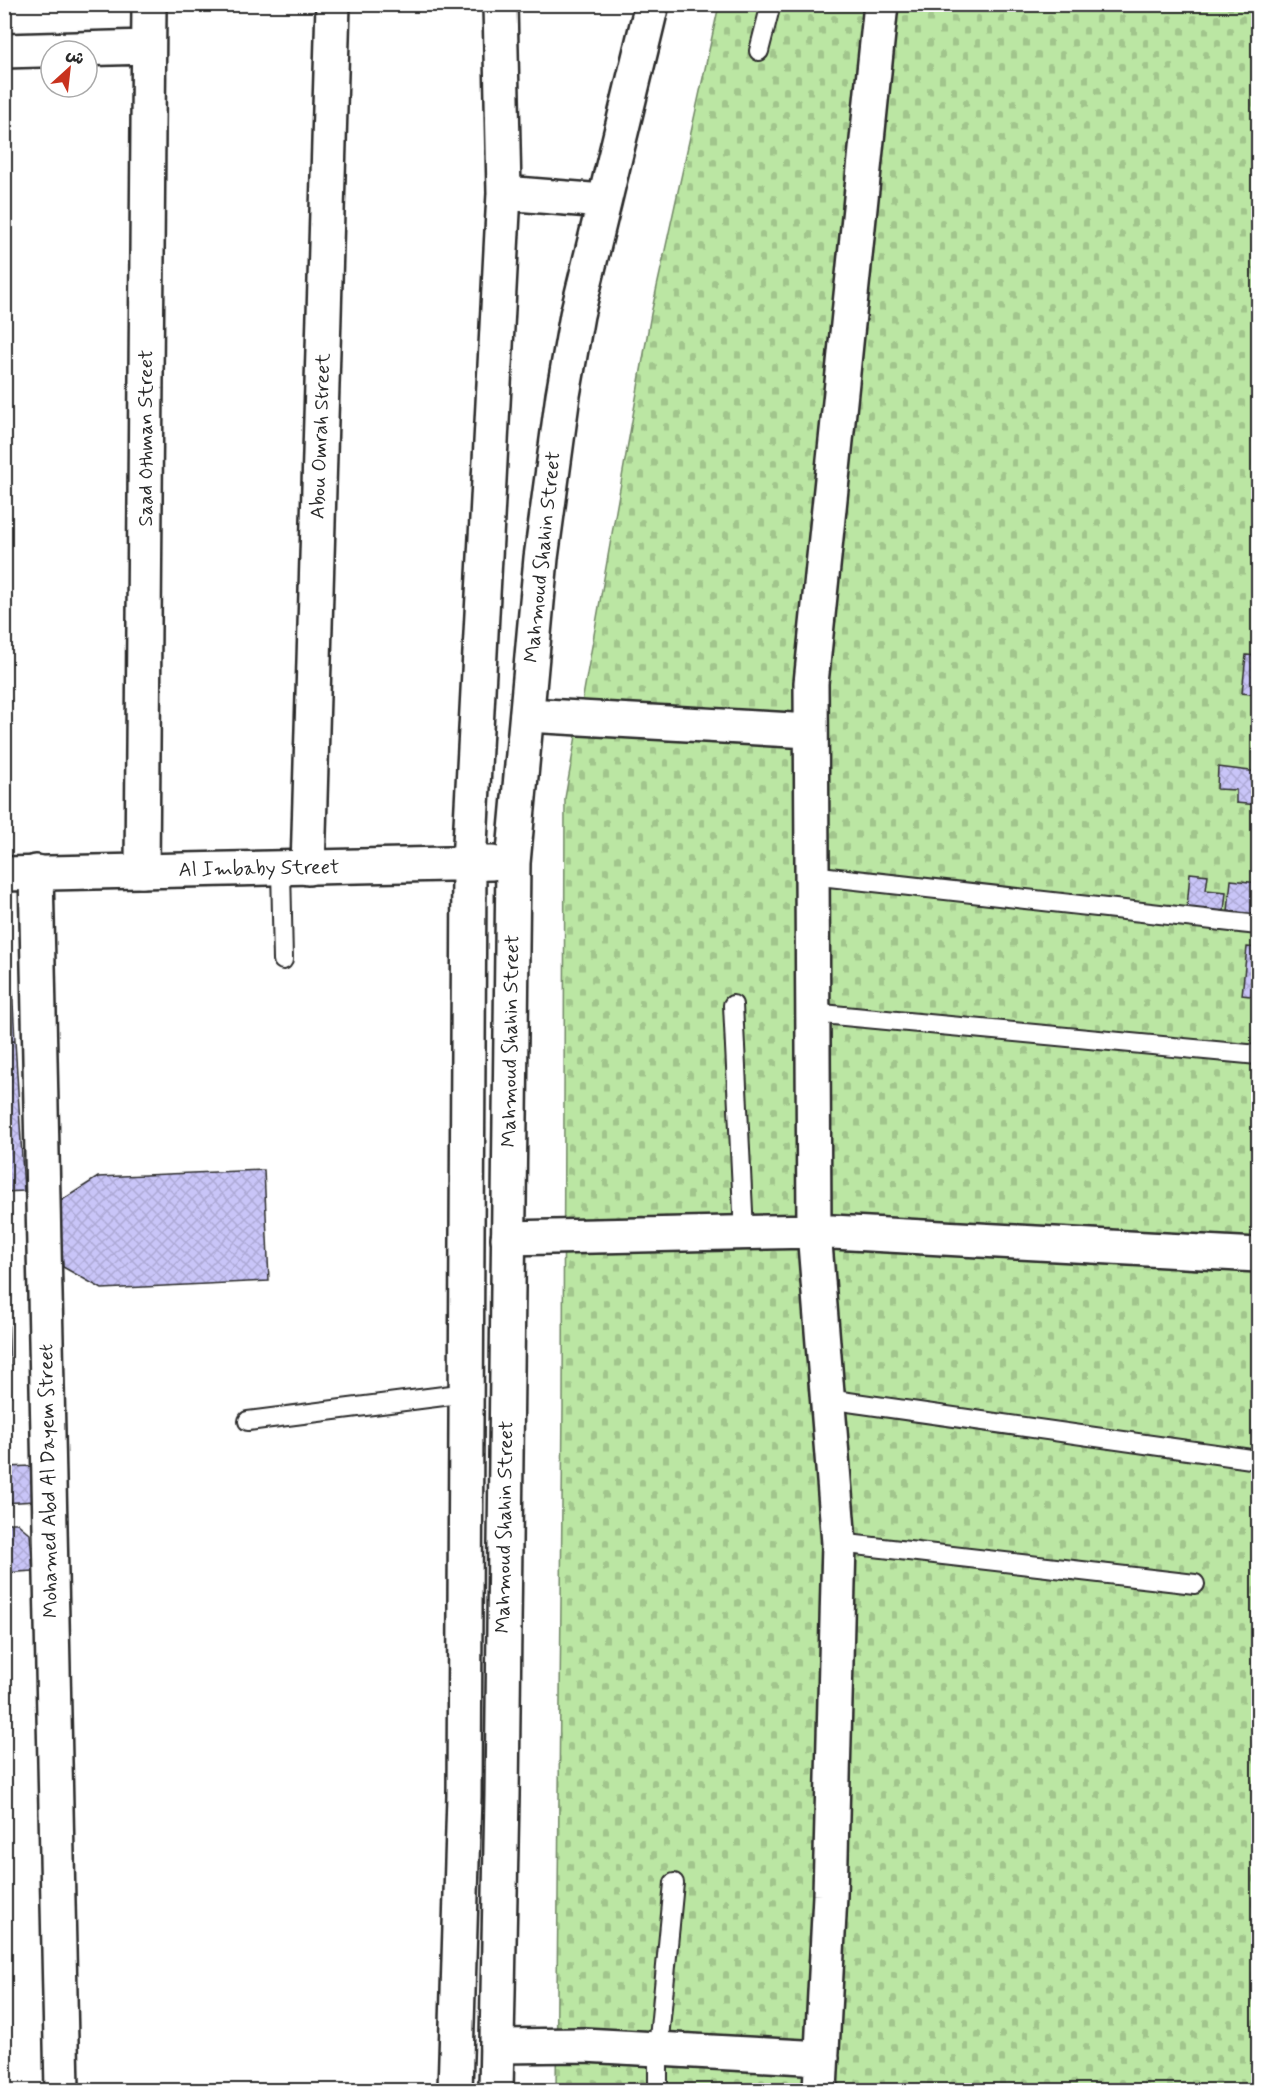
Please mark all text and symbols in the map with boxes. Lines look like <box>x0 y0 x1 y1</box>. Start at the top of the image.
north arrow <box>39 39 99 99</box>
text: ش <box>63 44 88 70</box>
street label: Saad Othman Street <box>133 350 160 526</box>
street label: Abou Omrah Street <box>305 352 337 519</box>
street label: Mahmoud Shahin Street <box>518 450 568 664</box>
street label: Al Imbaby Street <box>178 854 340 884</box>
street label: Mahmoud Shahin Street <box>496 934 526 1148</box>
street label: Mohamed Abd Al Dayem Street <box>33 1344 65 1618</box>
street label: Mahmoud Shahin Street <box>490 1420 520 1634</box>

